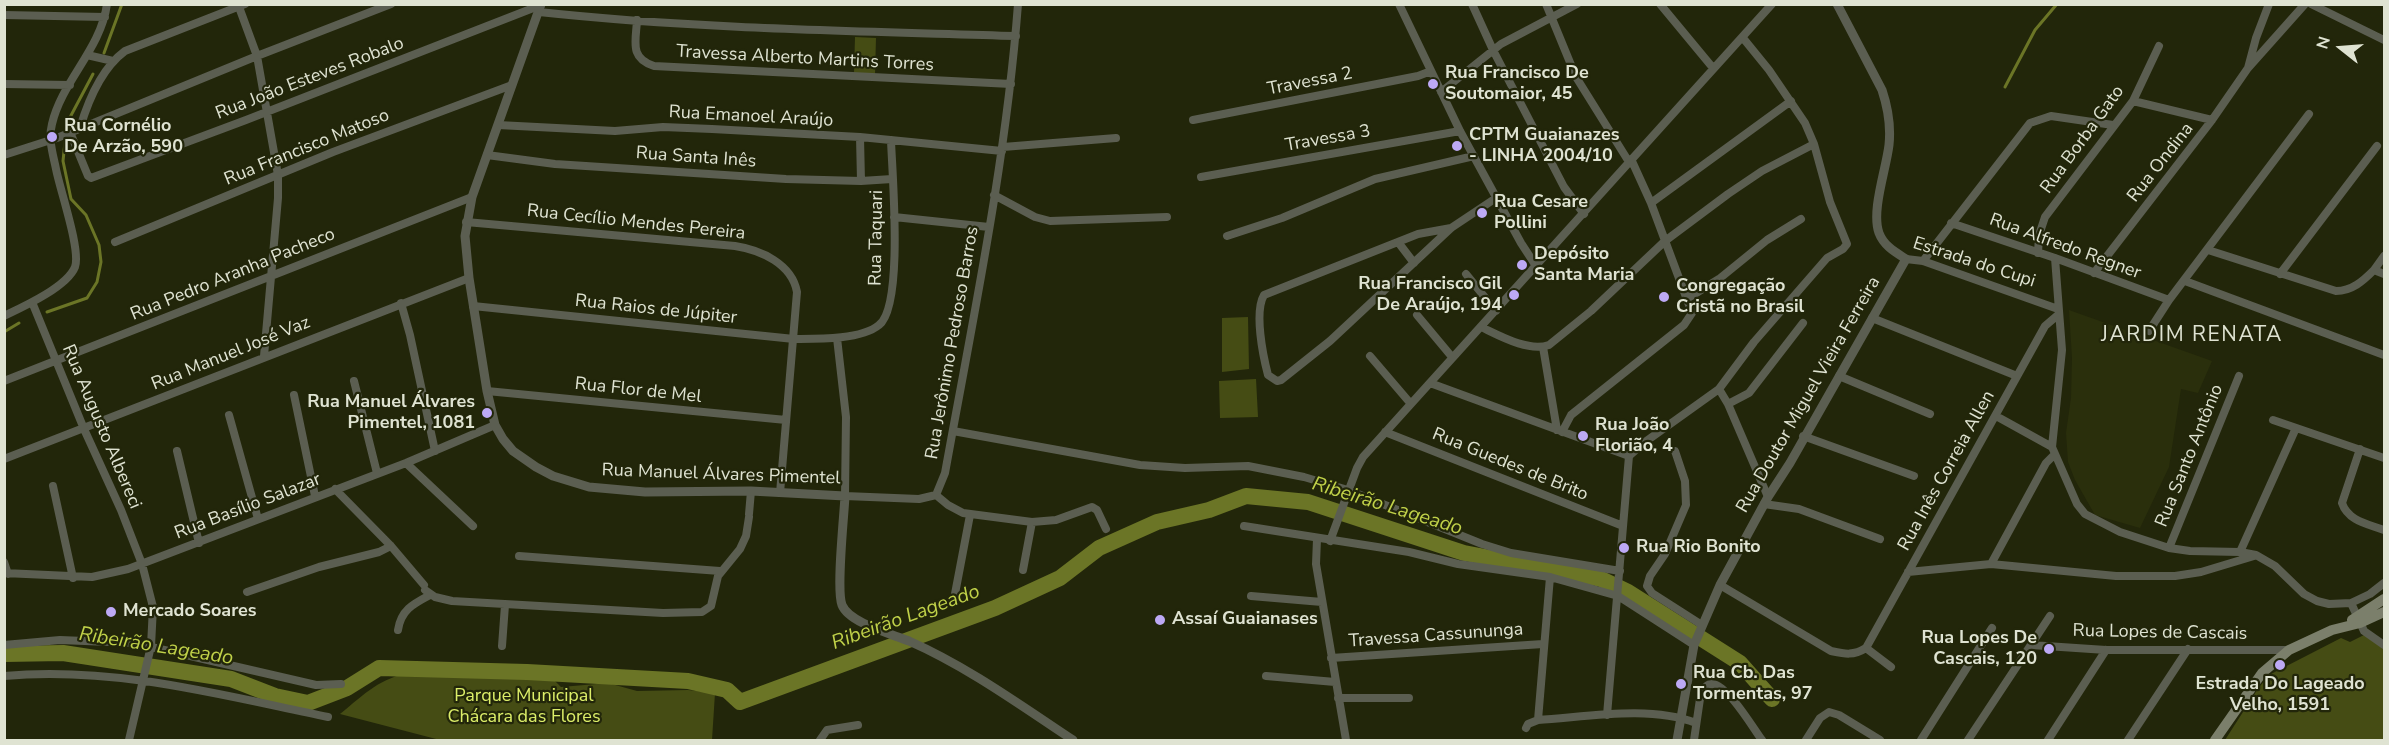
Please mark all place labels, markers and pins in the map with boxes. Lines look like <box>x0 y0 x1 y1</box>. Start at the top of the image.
place label: Rua Francisco De Soutomaior, 45 <box>1445 63 1589 106</box>
marker: Rua Francisco De Soutomaior, 45 <box>1426 77 1440 91</box>
place label: Rua Cornélio De Arzão, 590 <box>64 116 183 158</box>
place label: CPTM Guaianazes - LINHA 2004/10 <box>1469 125 1620 168</box>
marker: Rua Cornélio De Arzão, 590 <box>45 130 59 144</box>
marker: CPTM Guaianazes - LINHA 2004/10 <box>1450 139 1464 153</box>
place label: Rua Cesare Pollini <box>1494 192 1588 234</box>
marker: Rua Cesare Pollini <box>1475 206 1489 220</box>
place label: Depósito Santa Maria <box>1534 244 1634 286</box>
marker: Depósito Santa Maria <box>1515 258 1529 272</box>
place label: Rua Francisco Gil De Araújo, 194 <box>1358 274 1502 316</box>
place label: Congregação Cristã no Brasil <box>1676 276 1804 318</box>
marker: Rua Francisco Gil De Araújo, 194 <box>1507 288 1521 302</box>
marker: Congregação Cristã no Brasil <box>1657 290 1671 304</box>
place label: Rua Manuel Álvares Pimentel, 1081 <box>307 392 475 434</box>
marker: Rua Manuel Álvares Pimentel, 1081 <box>480 406 494 420</box>
place label: Rua João Florião, 4 <box>1595 415 1673 458</box>
marker: Rua João Florião, 4 <box>1576 429 1590 443</box>
place label: Rua Rio Bonito <box>1636 537 1761 559</box>
marker: Rua Rio Bonito <box>1617 541 1631 555</box>
place label: Mercado Soares <box>123 601 257 623</box>
marker: Mercado Soares <box>104 605 118 619</box>
place label: Assaí Guaianases <box>1172 609 1318 631</box>
marker: Assaí Guaianases <box>1153 613 1167 627</box>
place label: Rua Lopes De Cascais, 120 <box>1921 628 2037 670</box>
marker: Rua Lopes De Cascais, 120 <box>2042 642 2056 656</box>
marker: Estrada Do Lageado Velho, 1591 <box>2273 658 2287 672</box>
place label: Rua Cb. Das Tormentas, 97 <box>1693 663 1813 706</box>
place label: Estrada Do Lageado Velho, 1591 <box>2195 674 2365 716</box>
marker: Rua Cb. Das Tormentas, 97 <box>1674 677 1688 691</box>

